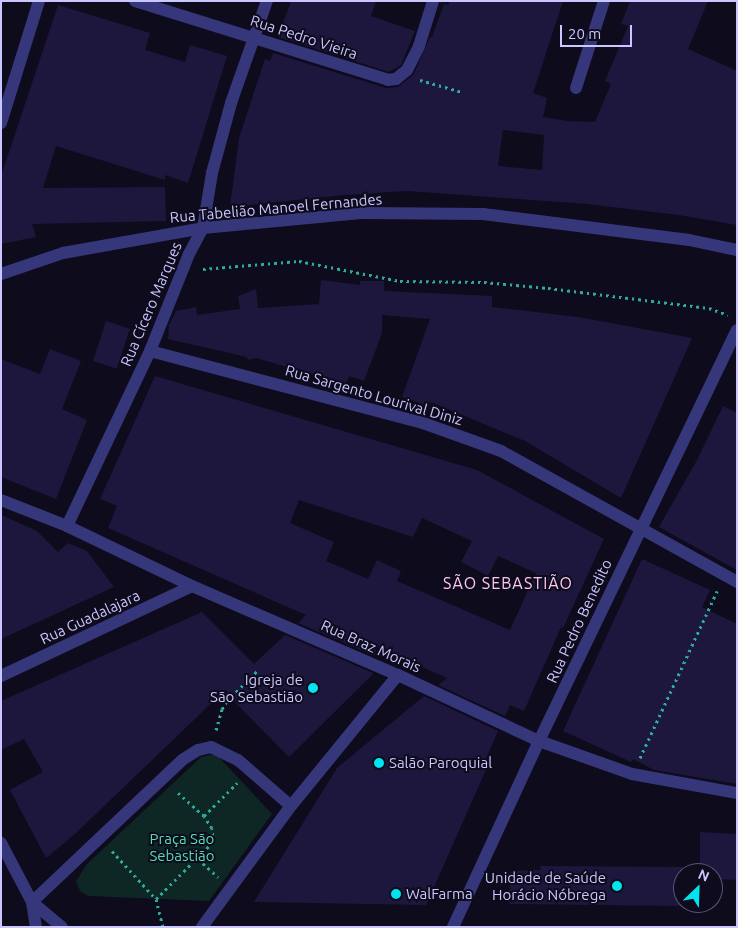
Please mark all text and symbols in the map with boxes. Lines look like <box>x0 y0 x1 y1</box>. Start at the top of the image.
street label: Rua Pedro Vieira <box>248 11 360 63</box>
scale bar <box>563 15 636 47</box>
text: 20 m <box>568 25 601 42</box>
street label: Rua Tabelião Manoel Fernandes <box>169 190 383 226</box>
street label: Rua Cícero Marques <box>117 239 185 369</box>
street label: Rua Sargento Lourival Diniz <box>283 361 465 429</box>
street label: Rua Pedro Benedito <box>542 556 616 686</box>
district label: SÃO SEBASTIÃO <box>441 573 575 593</box>
street label: Rua Guadalajara <box>37 586 143 648</box>
street label: Rua Braz Morais <box>318 616 424 676</box>
place label: Igreja de São Sebastião <box>210 670 303 705</box>
marker: Igreja de São Sebastião <box>307 682 319 694</box>
place label: Salão Paroquial <box>389 754 492 772</box>
marker: Salão Paroquial <box>373 757 385 769</box>
park label: Praça São Sebastião <box>149 829 215 864</box>
north arrow <box>673 863 723 913</box>
text: N <box>696 866 712 885</box>
place label: Unidade de Saúde Horácio Nóbrega <box>485 868 606 903</box>
marker: Unidade de Saúde Horácio Nóbrega <box>610 879 624 893</box>
place label: WalFarma <box>406 885 473 903</box>
marker: WalFarma <box>390 888 402 900</box>

